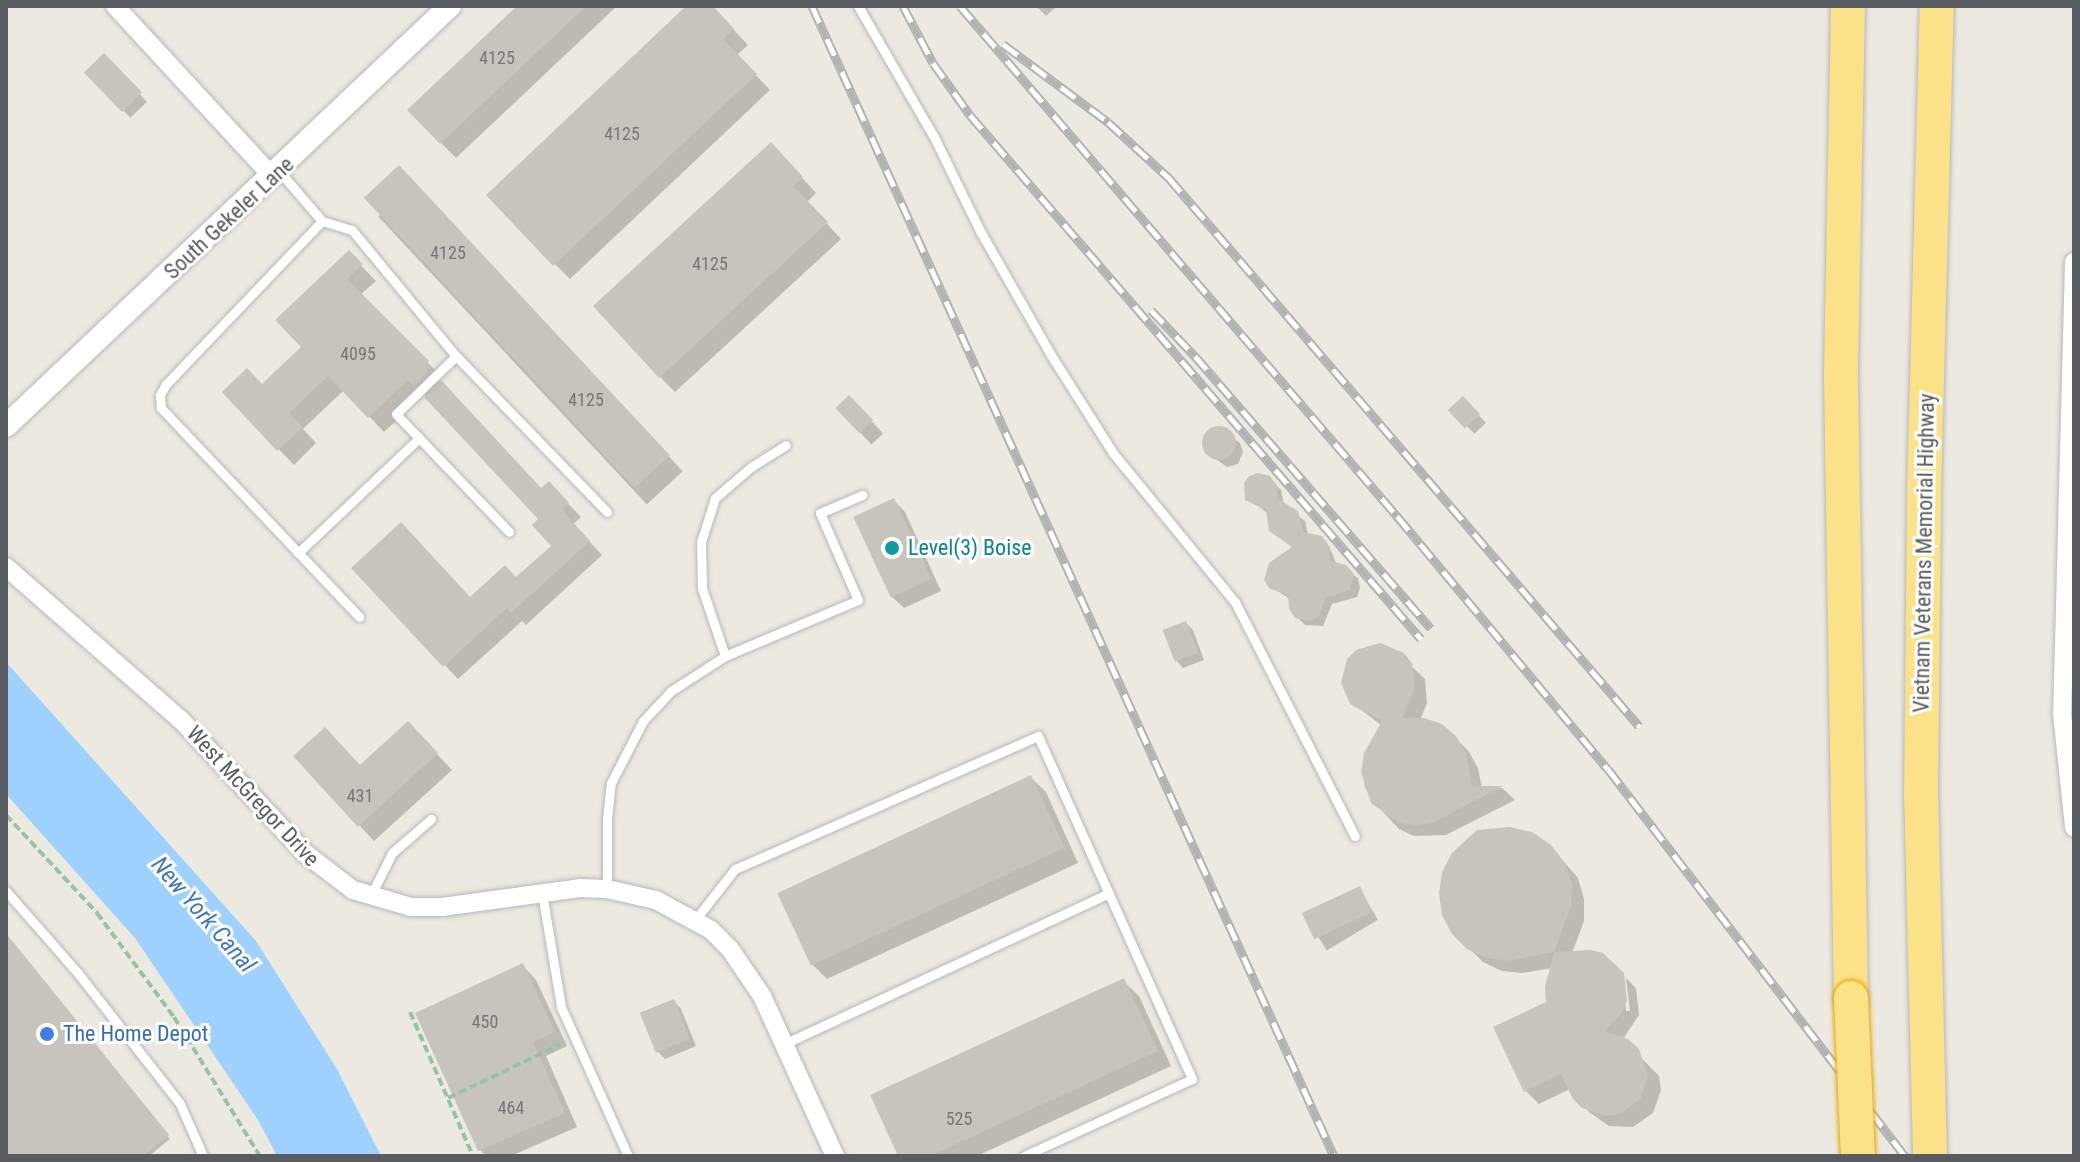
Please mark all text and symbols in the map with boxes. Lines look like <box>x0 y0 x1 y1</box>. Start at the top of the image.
house number: 4125 <box>479 47 515 69</box>
house number: 4125 <box>604 123 640 145</box>
street label: South Gekeler Lane <box>159 151 299 285</box>
house number: 4125 <box>430 242 466 264</box>
house number: 4125 <box>692 253 728 275</box>
house number: 4095 <box>340 343 376 365</box>
house number: 4125 <box>568 389 604 411</box>
street label: Vietnam Veterans Memorial Highway <box>1908 393 1940 713</box>
place label: Level(3) Boise <box>908 535 1032 561</box>
marker: Level(3) Boise <box>883 539 901 557</box>
street label: West McGregor Drive <box>181 720 325 872</box>
house number: 431 <box>347 785 373 807</box>
water label: New York Canal <box>145 851 261 979</box>
house number: 450 <box>472 1011 498 1033</box>
place label: The Home Depot <box>63 1021 208 1047</box>
marker: The Home Depot <box>38 1025 56 1043</box>
house number: 464 <box>498 1097 524 1119</box>
house number: 525 <box>946 1108 972 1130</box>

